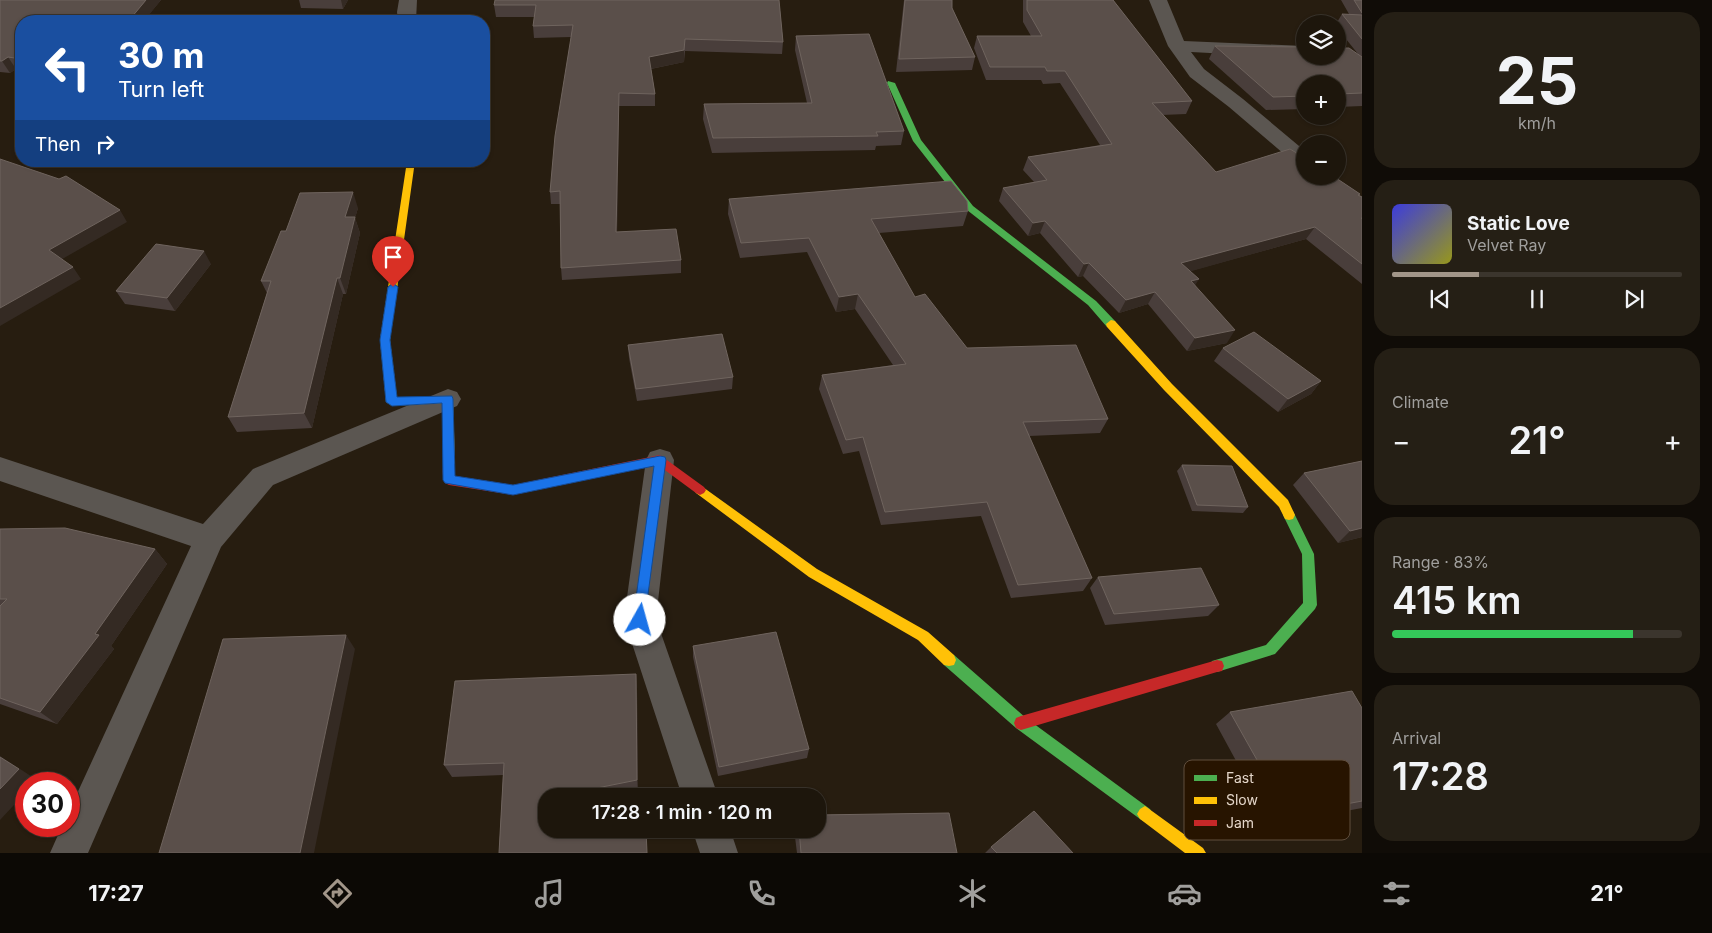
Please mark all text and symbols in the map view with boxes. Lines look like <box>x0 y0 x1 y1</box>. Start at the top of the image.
map controls <box>1296 15 1346 185</box>
button: layers <box>1296 15 1346 65</box>
text: 30 m <box>118 34 204 76</box>
icon: left <box>35 35 100 100</box>
text: 25 <box>1496 41 1578 120</box>
button: + <box>1296 75 1346 125</box>
text: Turn left <box>118 76 204 102</box>
text: km/h <box>1518 113 1556 133</box>
icon: right <box>91 130 119 158</box>
text: Then <box>35 133 81 156</box>
button: − <box>1296 135 1346 185</box>
text: Static Love <box>1467 212 1570 235</box>
text: Velvet Ray <box>1467 235 1546 255</box>
pin <box>372 236 414 287</box>
icon: arrive <box>379 243 407 271</box>
icon: previous <box>1426 285 1454 313</box>
icon: pause <box>1523 285 1551 313</box>
icon: next <box>1620 285 1648 313</box>
text: Climate <box>1392 392 1449 412</box>
text: 21° <box>1508 417 1566 463</box>
text: − <box>1392 424 1411 458</box>
text: + <box>1663 424 1682 458</box>
text: Range · 83% <box>1392 552 1489 572</box>
text: 415 km <box>1392 577 1522 623</box>
position arrow <box>613 593 665 645</box>
text: Arrival <box>1392 728 1441 748</box>
text: 17:28 <box>1392 753 1489 799</box>
legend <box>1184 760 1350 840</box>
text: Fast <box>1226 769 1254 786</box>
speed limit sign: 30 <box>15 772 80 837</box>
text: Slow <box>1226 791 1258 808</box>
text: 17:28 · 1 min · 120 m <box>592 801 772 824</box>
text: Jam <box>1226 814 1254 831</box>
icon: directions <box>320 876 355 911</box>
icon: music <box>532 876 567 911</box>
icon: phone <box>744 876 779 911</box>
icon: climate <box>955 876 990 911</box>
icon: car <box>1167 876 1202 911</box>
icon: filters <box>1379 876 1414 911</box>
text: 17:27 <box>88 880 144 906</box>
text: 21° <box>1590 880 1624 906</box>

